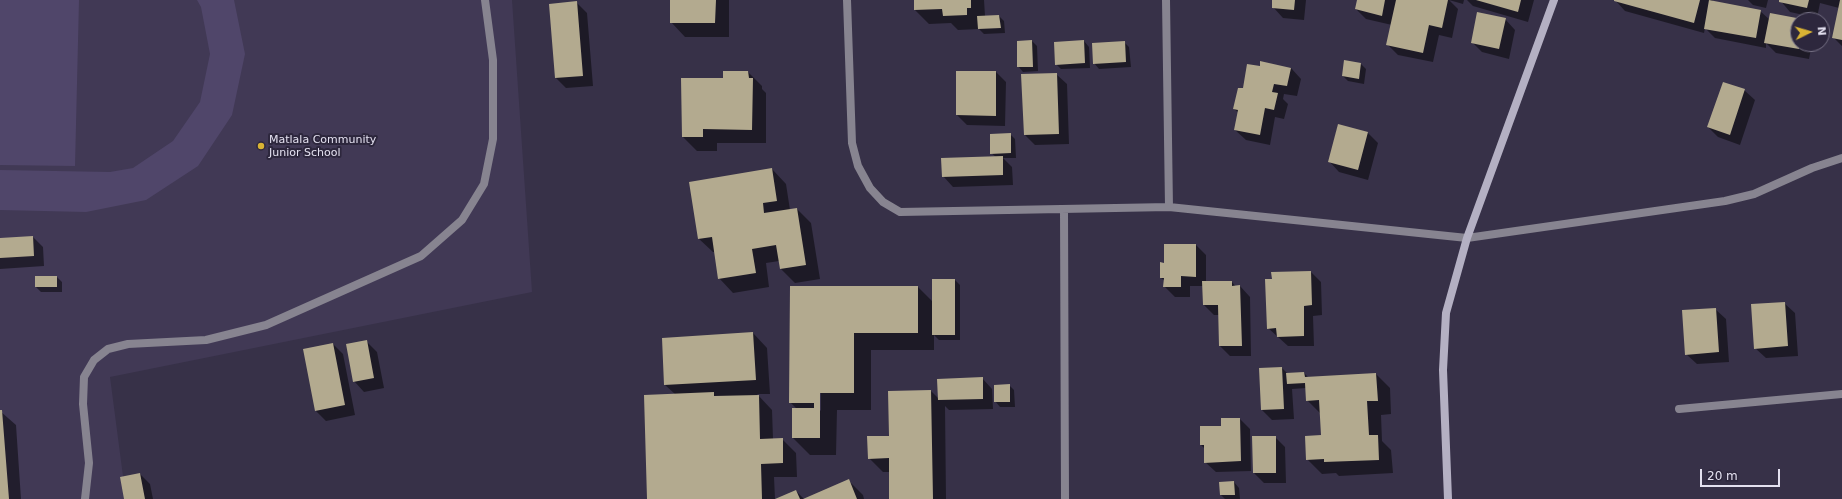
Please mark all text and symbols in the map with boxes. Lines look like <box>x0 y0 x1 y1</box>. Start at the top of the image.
north arrow <box>1790 12 1830 52</box>
text: N <box>1815 26 1828 36</box>
place label: Matlala Community Junior School <box>269 133 376 159</box>
marker: Matlala Community Junior School <box>256 141 266 151</box>
scale bar <box>1702 461 1782 487</box>
text: 20 m <box>1707 469 1738 483</box>

